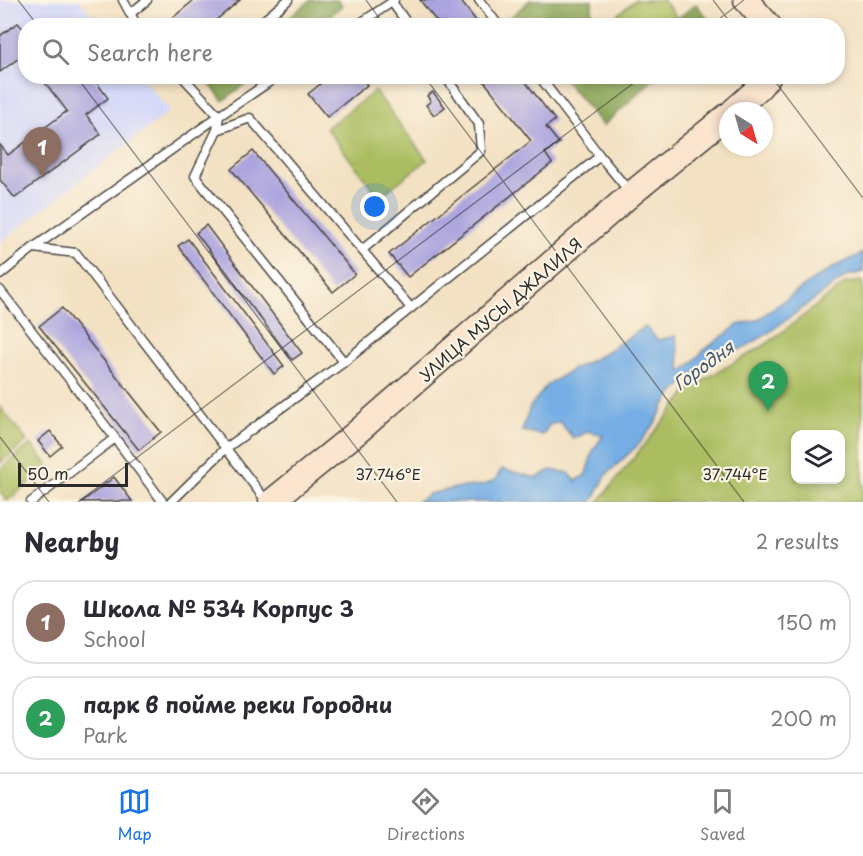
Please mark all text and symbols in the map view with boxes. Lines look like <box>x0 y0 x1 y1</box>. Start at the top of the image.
search box <box>18 18 845 84</box>
icon: search <box>39 35 72 68</box>
text: Search here <box>87 35 213 68</box>
north arrow <box>719 102 773 156</box>
pin: 1 <box>22 128 62 177</box>
your location <box>360 192 389 221</box>
street label: УЛИЦА МУСЫ ДЖАЛИЛЯ <box>413 232 587 386</box>
water label: Городня <box>667 333 740 396</box>
pin: 2 <box>748 362 788 411</box>
map controls <box>791 430 845 484</box>
button: layers <box>791 430 845 484</box>
scale bar <box>18 460 128 487</box>
text: 50 m <box>27 461 68 485</box>
text: 37.746°E <box>355 462 421 485</box>
text: 37.744°E <box>702 462 768 485</box>
text: Nearby <box>24 522 119 561</box>
text: 2 results <box>756 526 839 556</box>
text: Школа № 534 Корпус 3 <box>83 591 354 624</box>
text: 1 <box>41 607 50 637</box>
text: 150 m <box>777 607 837 637</box>
text: School <box>83 624 146 654</box>
text: парк в пойме реки Городни <box>83 687 392 720</box>
text: 2 <box>38 703 53 733</box>
text: 200 m <box>770 703 837 733</box>
text: Park <box>83 720 128 750</box>
tab: Map <box>118 785 152 845</box>
tab: Directions <box>387 785 465 845</box>
tab: Saved <box>700 785 745 845</box>

